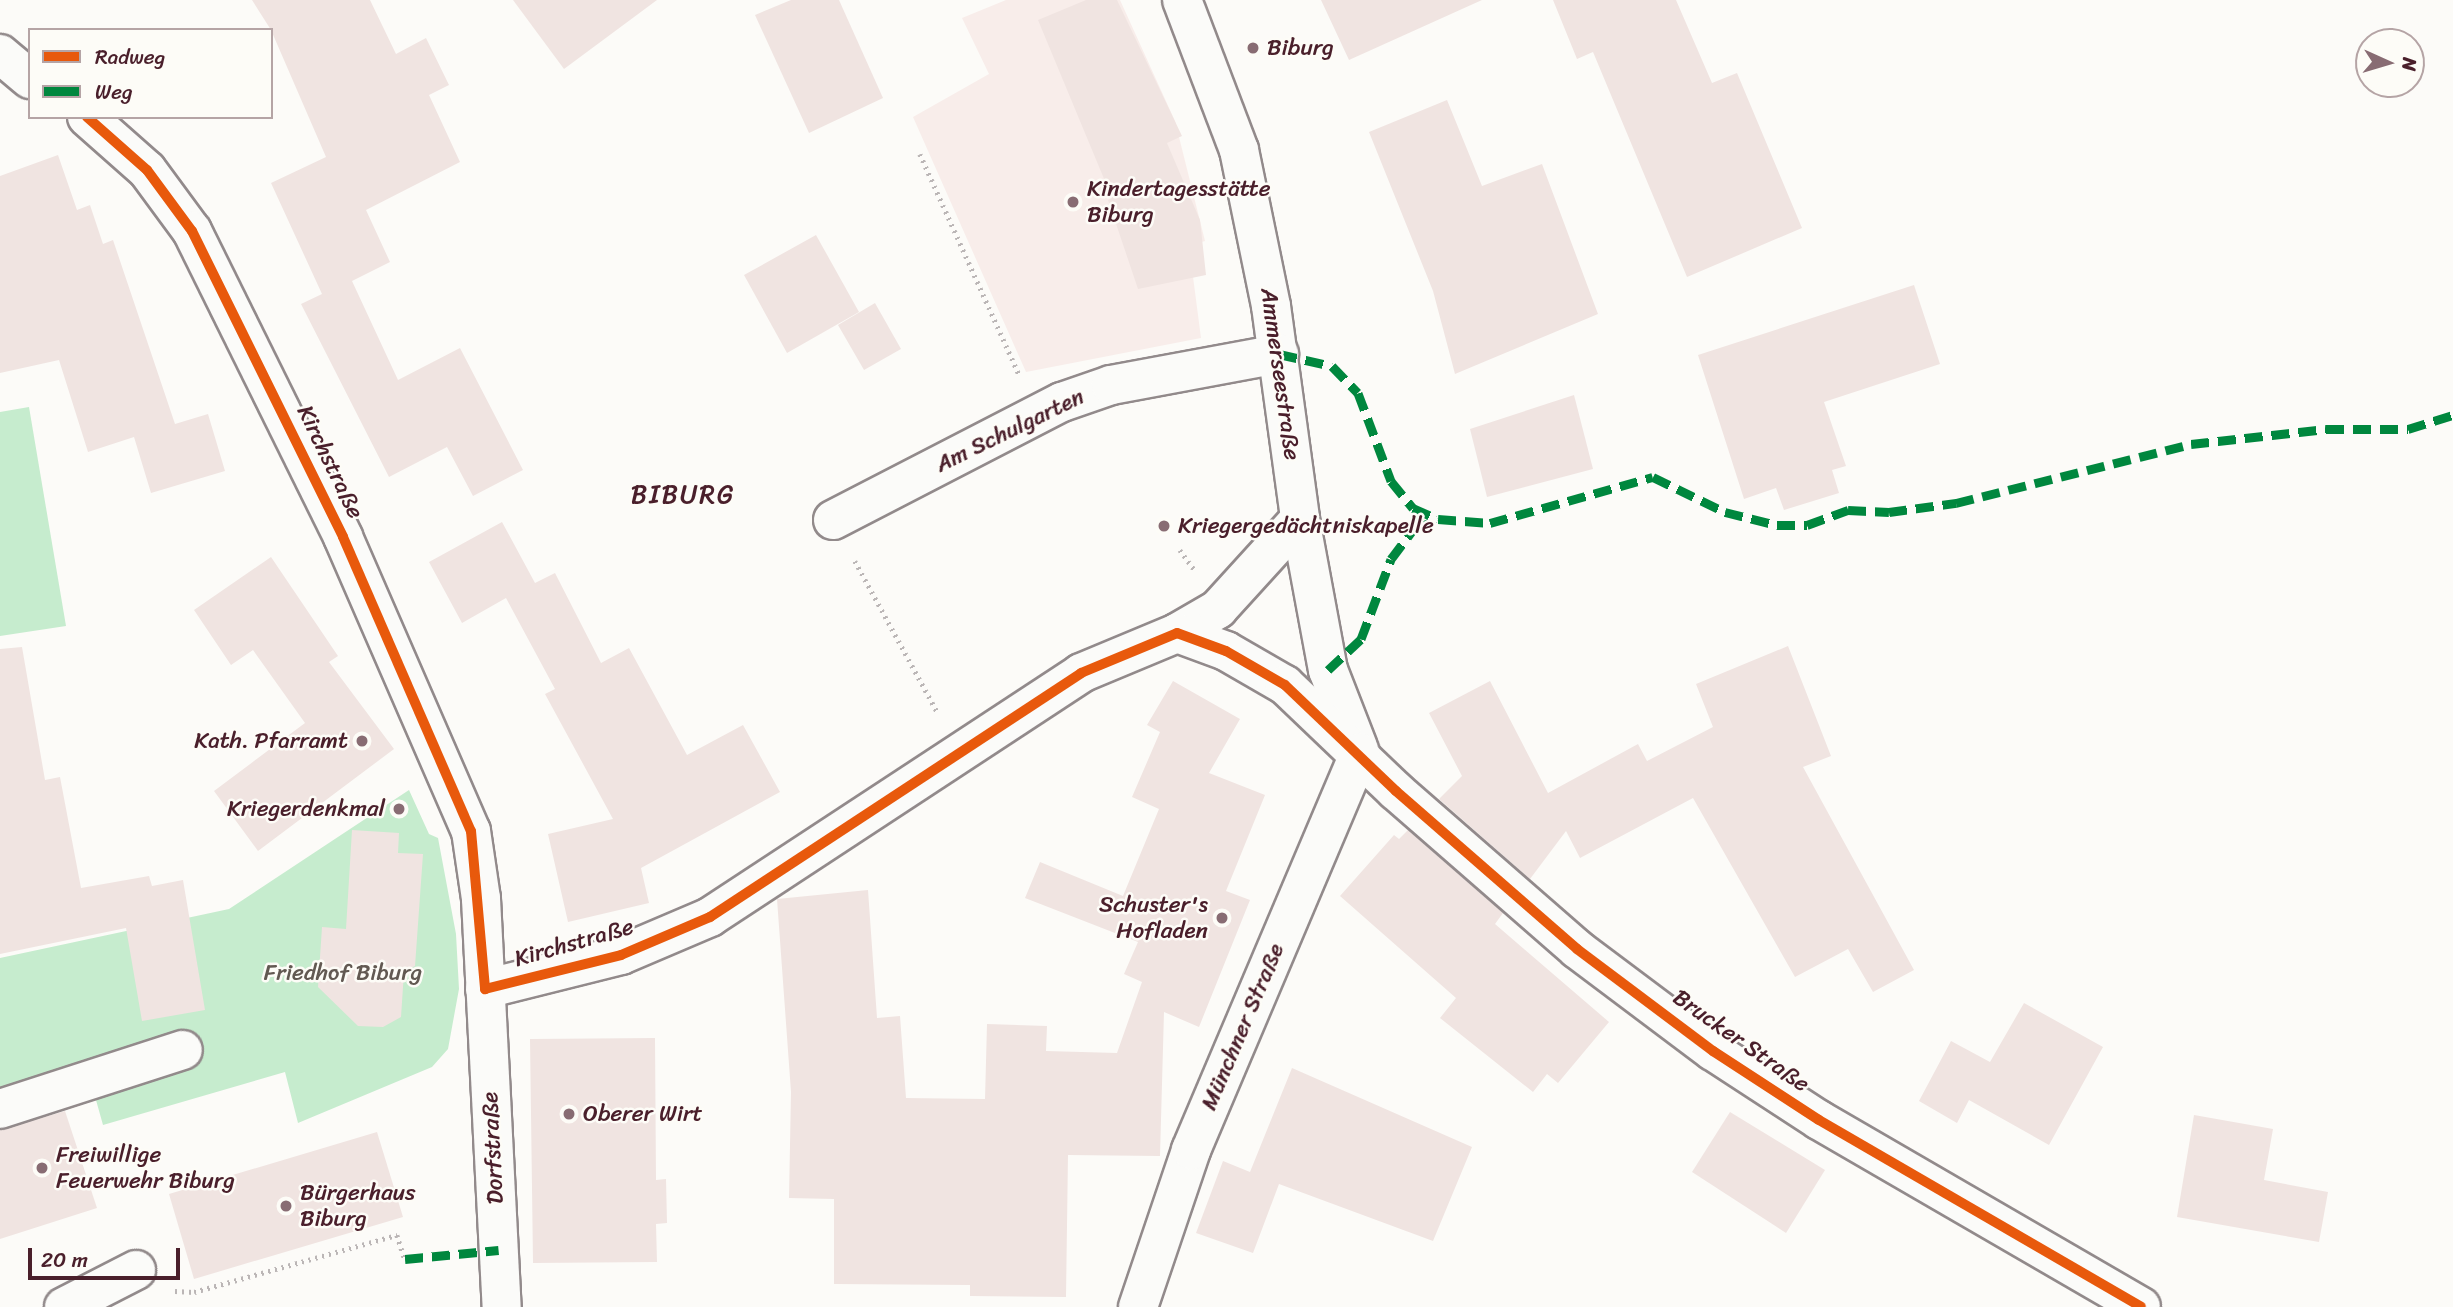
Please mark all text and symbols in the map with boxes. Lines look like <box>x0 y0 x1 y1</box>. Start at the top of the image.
legend <box>28 28 273 119</box>
north arrow <box>2355 28 2425 98</box>
place label: Biburg <box>1267 34 1334 62</box>
text: Radweg <box>95 38 165 76</box>
marker: Biburg <box>1245 40 1261 56</box>
text: N <box>2393 57 2426 72</box>
text: Weg <box>95 73 133 111</box>
place label: Kindertagesstätte Biburg <box>1087 175 1271 229</box>
marker: Kindertagesstätte Biburg <box>1065 194 1081 210</box>
street label: Ammerseestraße <box>1254 286 1306 462</box>
street label: Am Schulgarten <box>932 383 1088 479</box>
street label: Kirchstraße <box>291 401 369 523</box>
district label: BIBURG <box>632 479 734 511</box>
place label: Kriegergedächtniskapelle <box>1178 512 1434 540</box>
marker: Kriegergedächtniskapelle <box>1156 518 1172 534</box>
place label: Kath. Pfarramt <box>194 727 348 755</box>
marker: Kath. Pfarramt <box>354 733 370 749</box>
place label: Kriegerdenkmal <box>227 795 385 823</box>
marker: Kriegerdenkmal <box>391 801 407 817</box>
place label: Schuster's Hofladen <box>1099 891 1208 945</box>
marker: Schuster's Hofladen <box>1214 910 1230 926</box>
street label: Kirchstraße <box>511 913 637 973</box>
street label: Münchner Straße <box>1195 939 1291 1115</box>
park label: Friedhof Biburg <box>264 959 422 987</box>
street label: Brucker Straße <box>1667 984 1815 1098</box>
street label: Dorfstraße <box>476 1091 510 1205</box>
place label: Oberer Wirt <box>583 1100 703 1128</box>
marker: Oberer Wirt <box>561 1106 577 1122</box>
place label: Freiwillige Feuerwehr Biburg <box>56 1141 235 1195</box>
marker: Freiwillige Feuerwehr Biburg <box>34 1160 50 1176</box>
place label: Bürgerhaus Biburg <box>300 1179 416 1233</box>
marker: Bürgerhaus Biburg <box>278 1198 294 1214</box>
scale bar <box>32 1234 184 1278</box>
text: 20 m <box>41 1241 88 1279</box>

